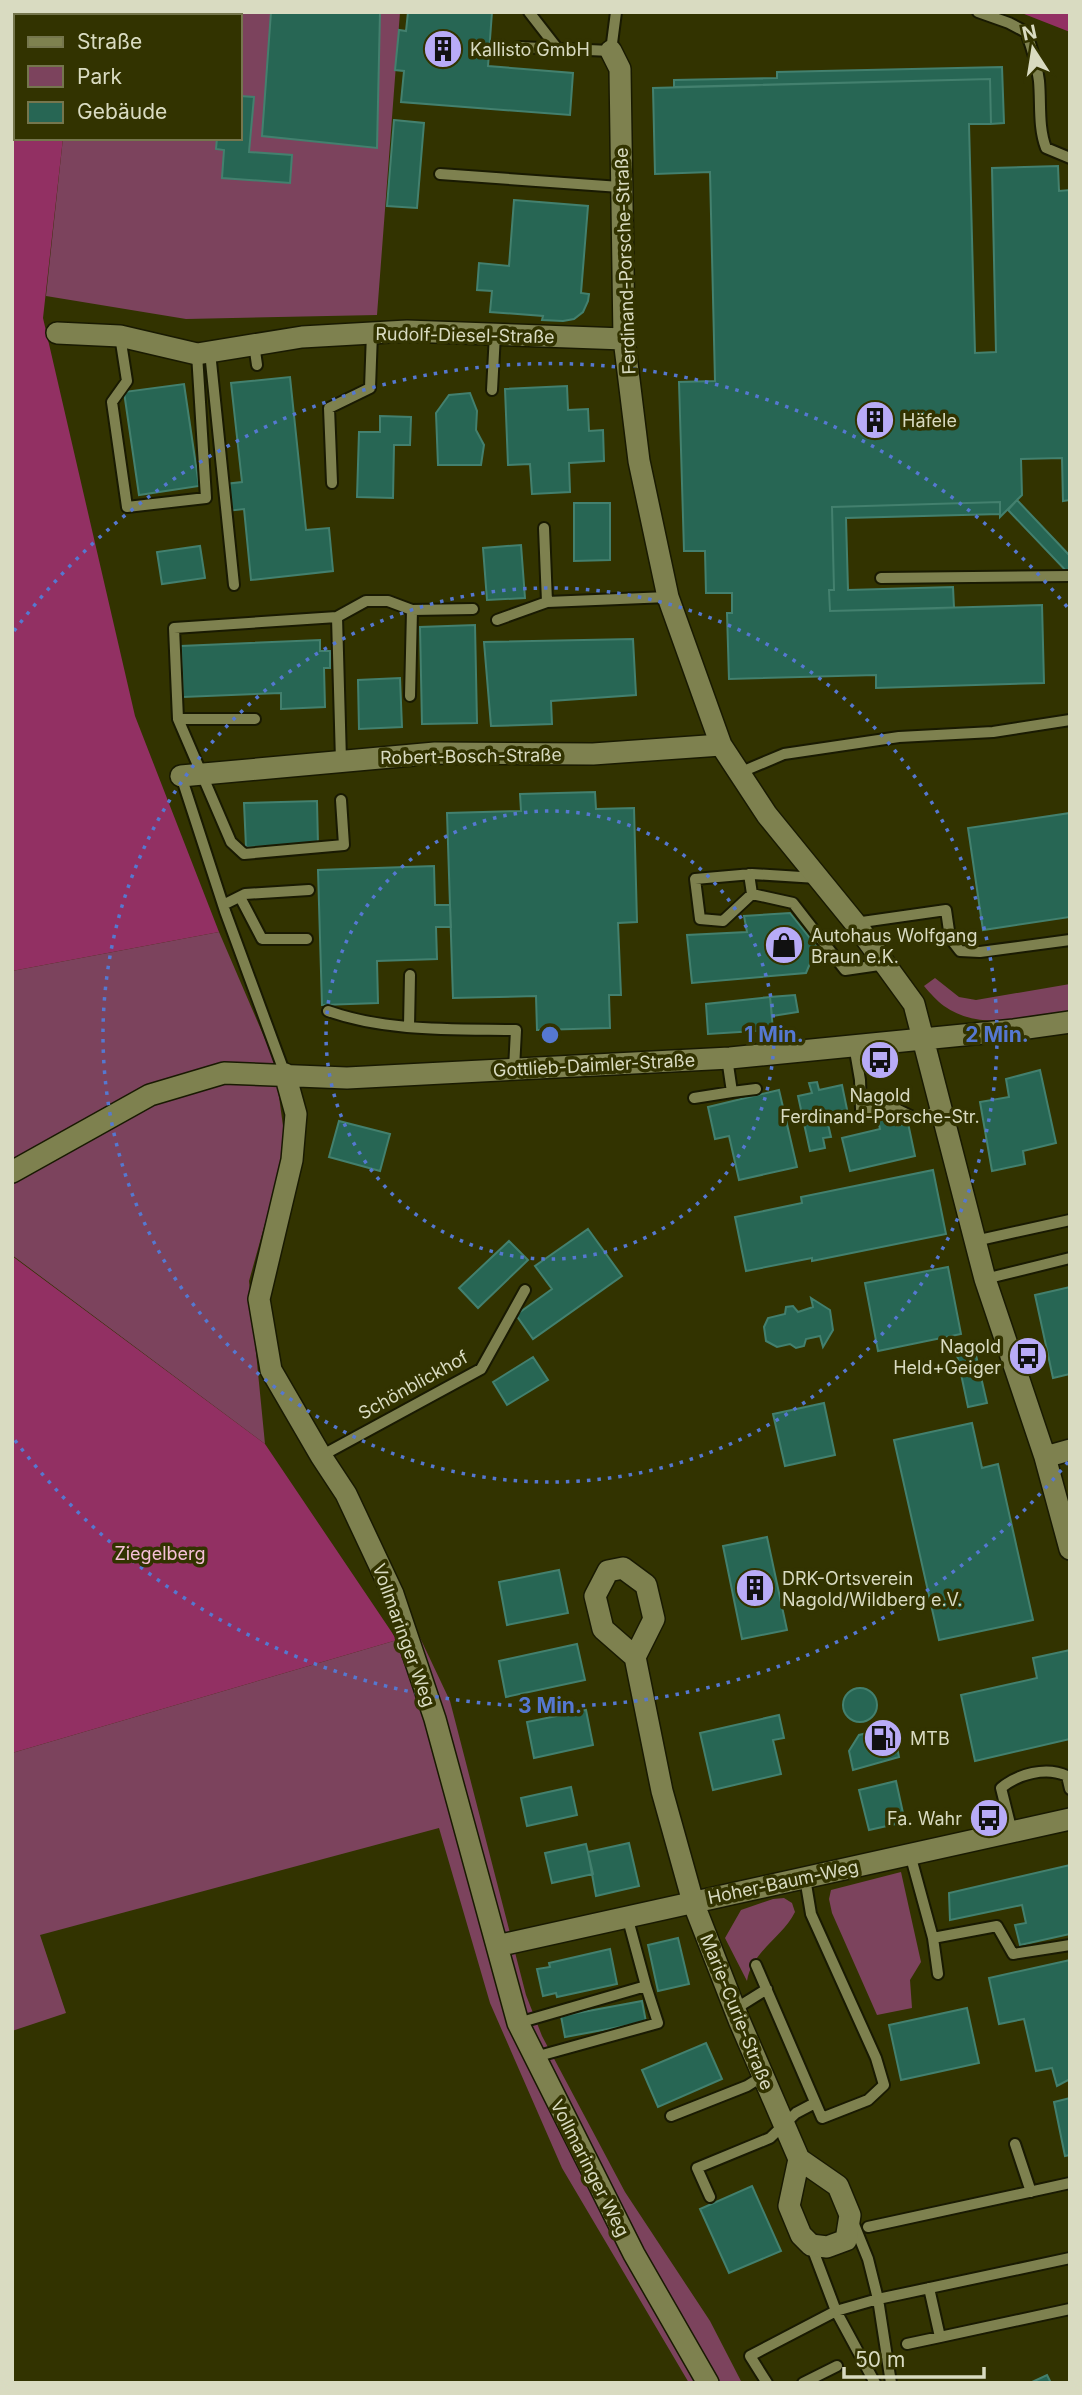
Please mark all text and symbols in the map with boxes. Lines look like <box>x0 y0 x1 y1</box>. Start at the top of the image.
legend <box>14 14 242 140</box>
north arrow <box>998 14 1068 84</box>
text: N <box>1020 20 1039 46</box>
building icon: Kallisto GmbH <box>422 28 464 70</box>
text: Straße <box>77 29 142 54</box>
place label: Kallisto GmbH <box>470 39 590 60</box>
text: Park <box>77 64 122 89</box>
text: Gebäude <box>77 99 167 124</box>
street label: Ferdinand-Porsche-Straße <box>611 147 639 375</box>
street label: Rudolf-Diesel-Straße <box>375 323 555 347</box>
building icon: Häfele <box>854 399 896 441</box>
place label: Häfele <box>902 410 957 431</box>
street label: Robert-Bosch-Straße <box>380 744 562 768</box>
shop icon: Autohaus Wolfgang Braun e.K. <box>763 924 805 966</box>
place label: Autohaus Wolfgang Braun e.K. <box>811 925 977 967</box>
text: 1 Min. <box>744 1022 804 1047</box>
text: 2 Min. <box>965 1022 1029 1047</box>
centre of rings <box>538 1023 562 1047</box>
bus stop icon: Nagold Ferdinand-Porsche-Str. <box>859 1039 901 1081</box>
street label: Gottlieb-Daimler-Straße <box>492 1049 696 1081</box>
place label: Nagold Ferdinand-Porsche-Str. <box>780 1085 980 1127</box>
bus stop icon: Nagold Held+Geiger <box>1007 1335 1049 1377</box>
place label: Nagold Held+Geiger <box>893 1336 1001 1378</box>
street label: Schönblickhof <box>355 1346 472 1424</box>
park label: Ziegelberg <box>114 1543 206 1564</box>
street label: Vollmaringer Weg <box>368 1561 440 1709</box>
building icon: DRK-Ortsverein Nagold/Wildberg e.V. <box>734 1567 776 1609</box>
place label: DRK-Ortsverein Nagold/Wildberg e.V. <box>782 1568 963 1610</box>
text: 3 Min. <box>518 1693 582 1718</box>
fuel station icon: MTB <box>862 1717 904 1759</box>
place label: MTB <box>910 1728 950 1749</box>
bus stop icon: Fa. Wahr <box>968 1797 1010 1839</box>
place label: Fa. Wahr <box>887 1808 962 1829</box>
street label: Hoher-Baum-Weg <box>706 1856 860 1908</box>
street label: Marie-Curie-Straße <box>696 1931 778 2093</box>
street label: Vollmaringer Weg <box>546 2096 634 2240</box>
scale bar <box>844 2336 984 2380</box>
text: 50 m <box>855 2347 905 2372</box>

